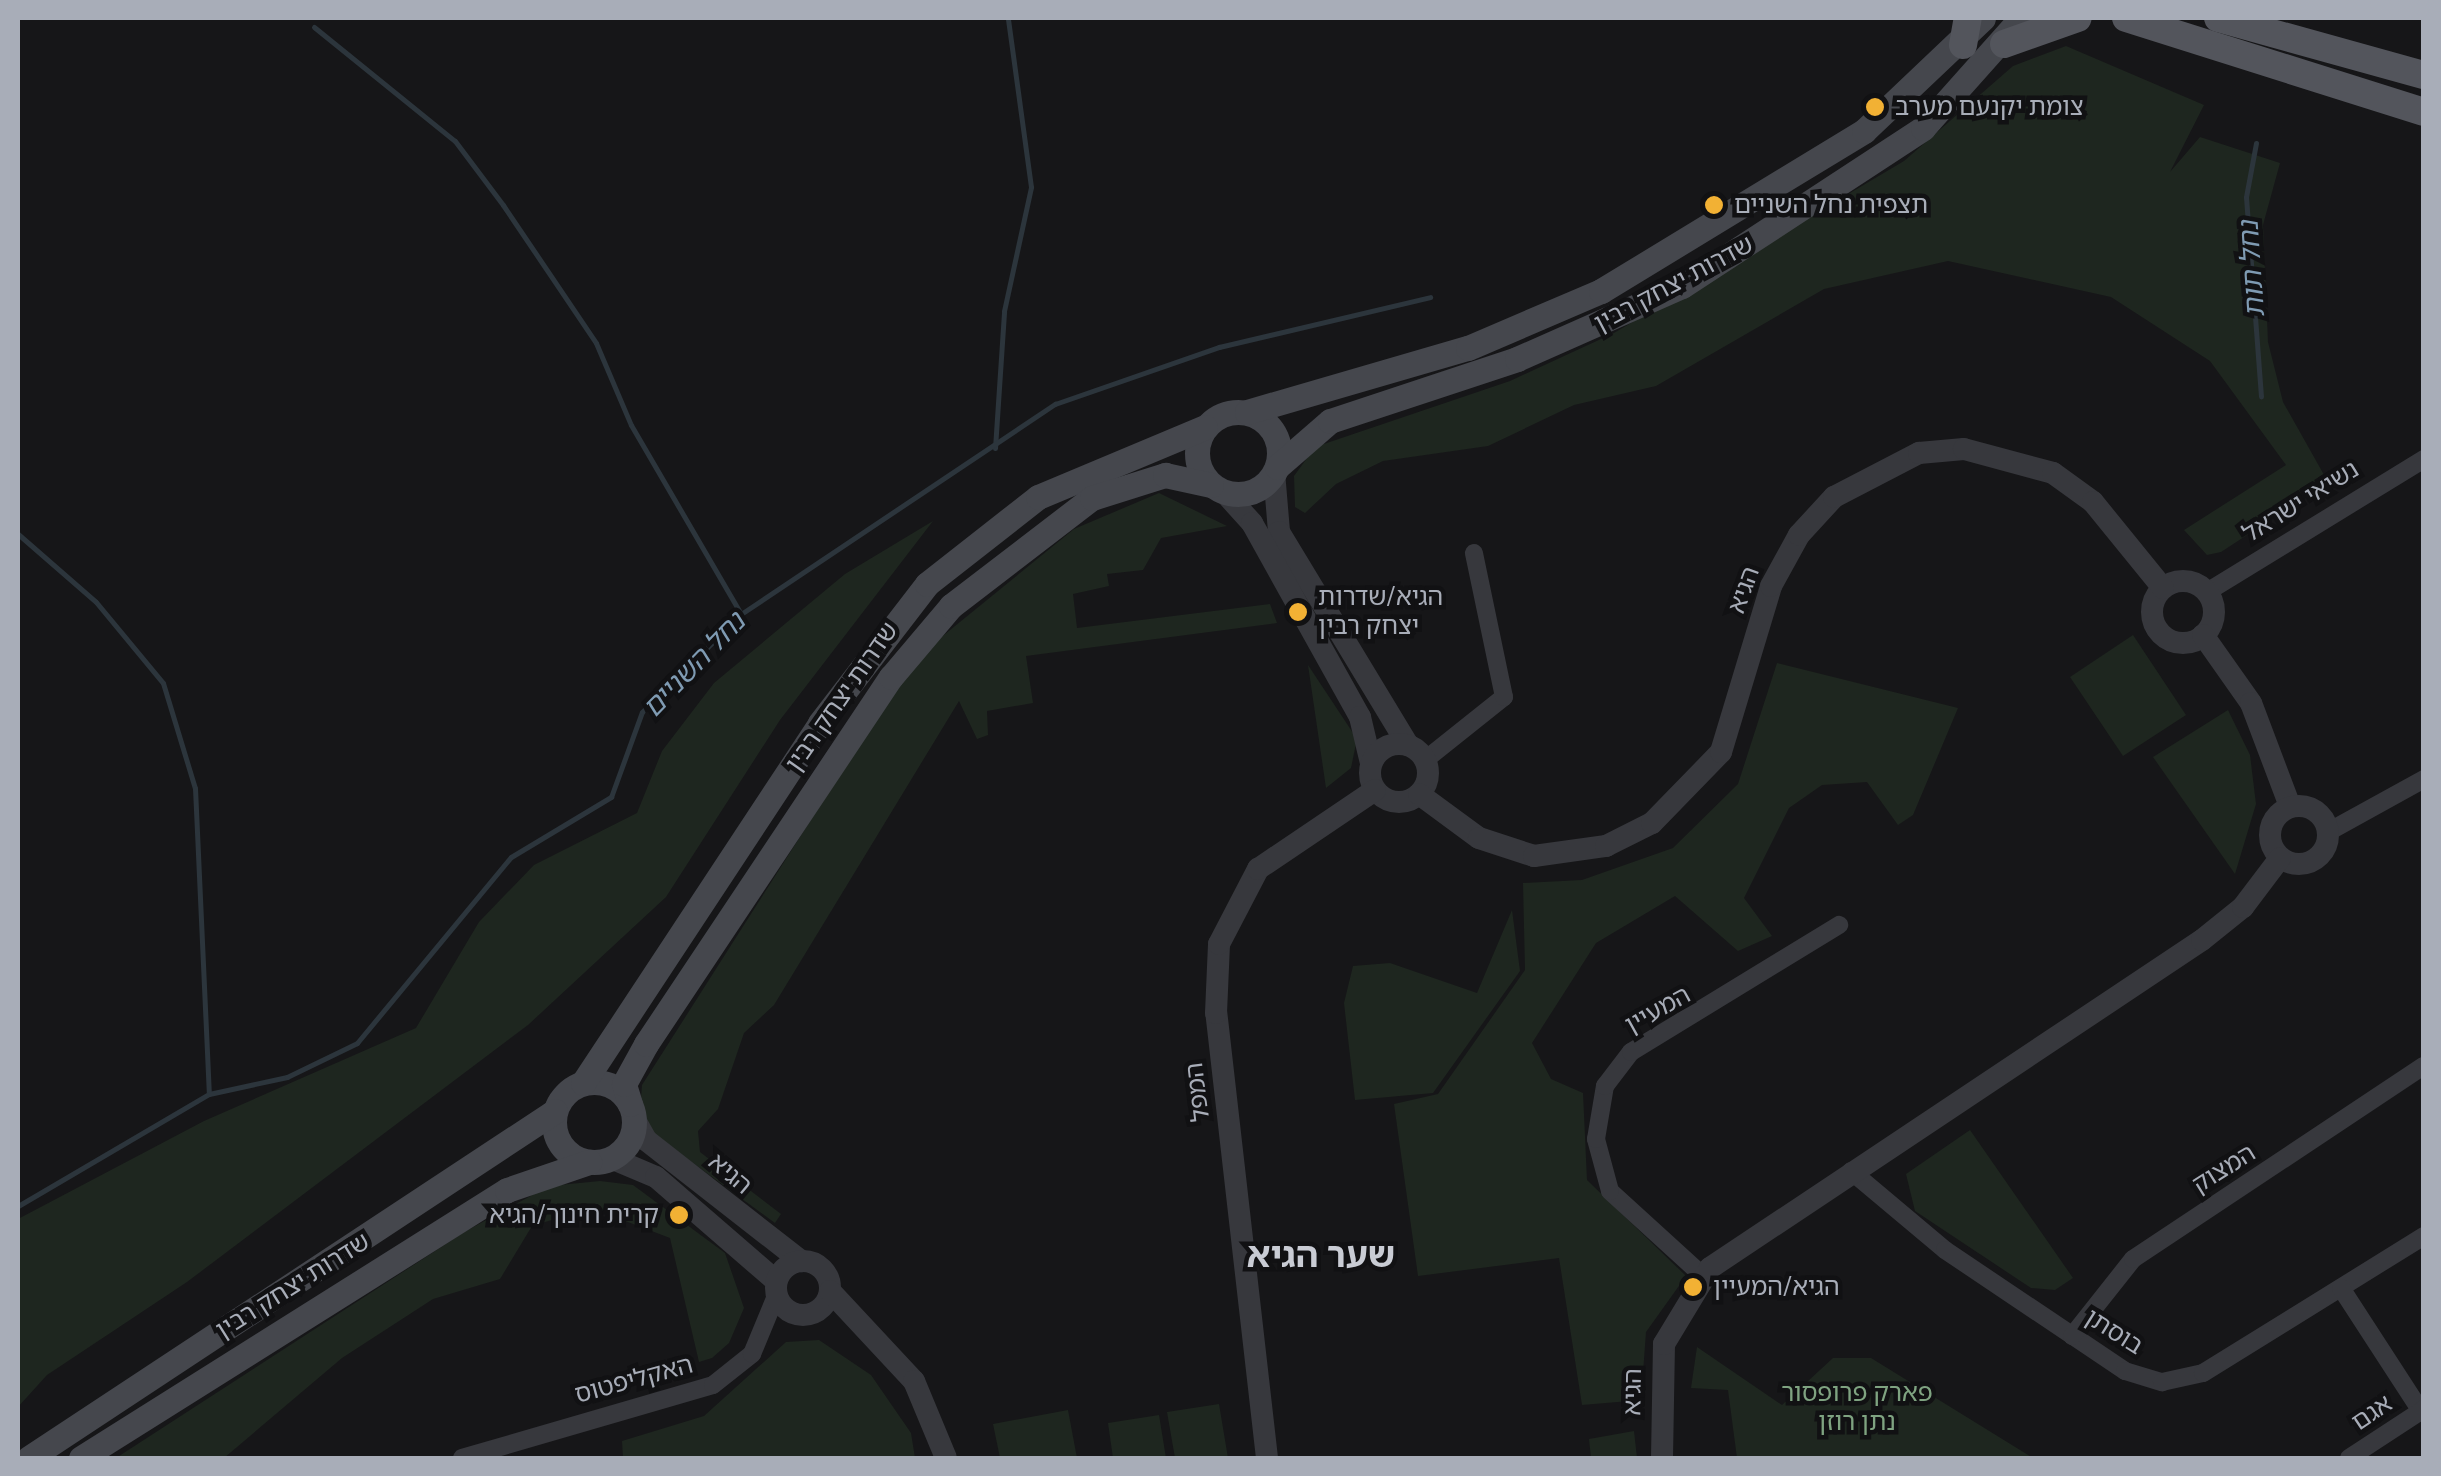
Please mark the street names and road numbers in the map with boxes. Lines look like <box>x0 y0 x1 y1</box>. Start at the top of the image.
street label: שדרות יצחק רבין <box>1589 230 1759 338</box>
street label: נשיאי ישראל <box>2238 455 2364 549</box>
street label: הגיא <box>1722 563 1766 617</box>
street label: שדרות יצחק רבין <box>779 616 905 778</box>
street label: המעיין <box>1620 980 1696 1040</box>
street label: המפל <box>1179 1061 1217 1123</box>
street label: המצוק <box>2187 1138 2261 1200</box>
street label: הגיא <box>702 1147 758 1201</box>
street label: שדרות יצחק רבין <box>211 1227 375 1345</box>
street label: בוסתן <box>2079 1303 2149 1361</box>
street label: האקליפטוס <box>572 1350 696 1410</box>
street label: הגיא <box>1618 1368 1648 1416</box>
street label: אגם <box>2346 1389 2398 1437</box>

